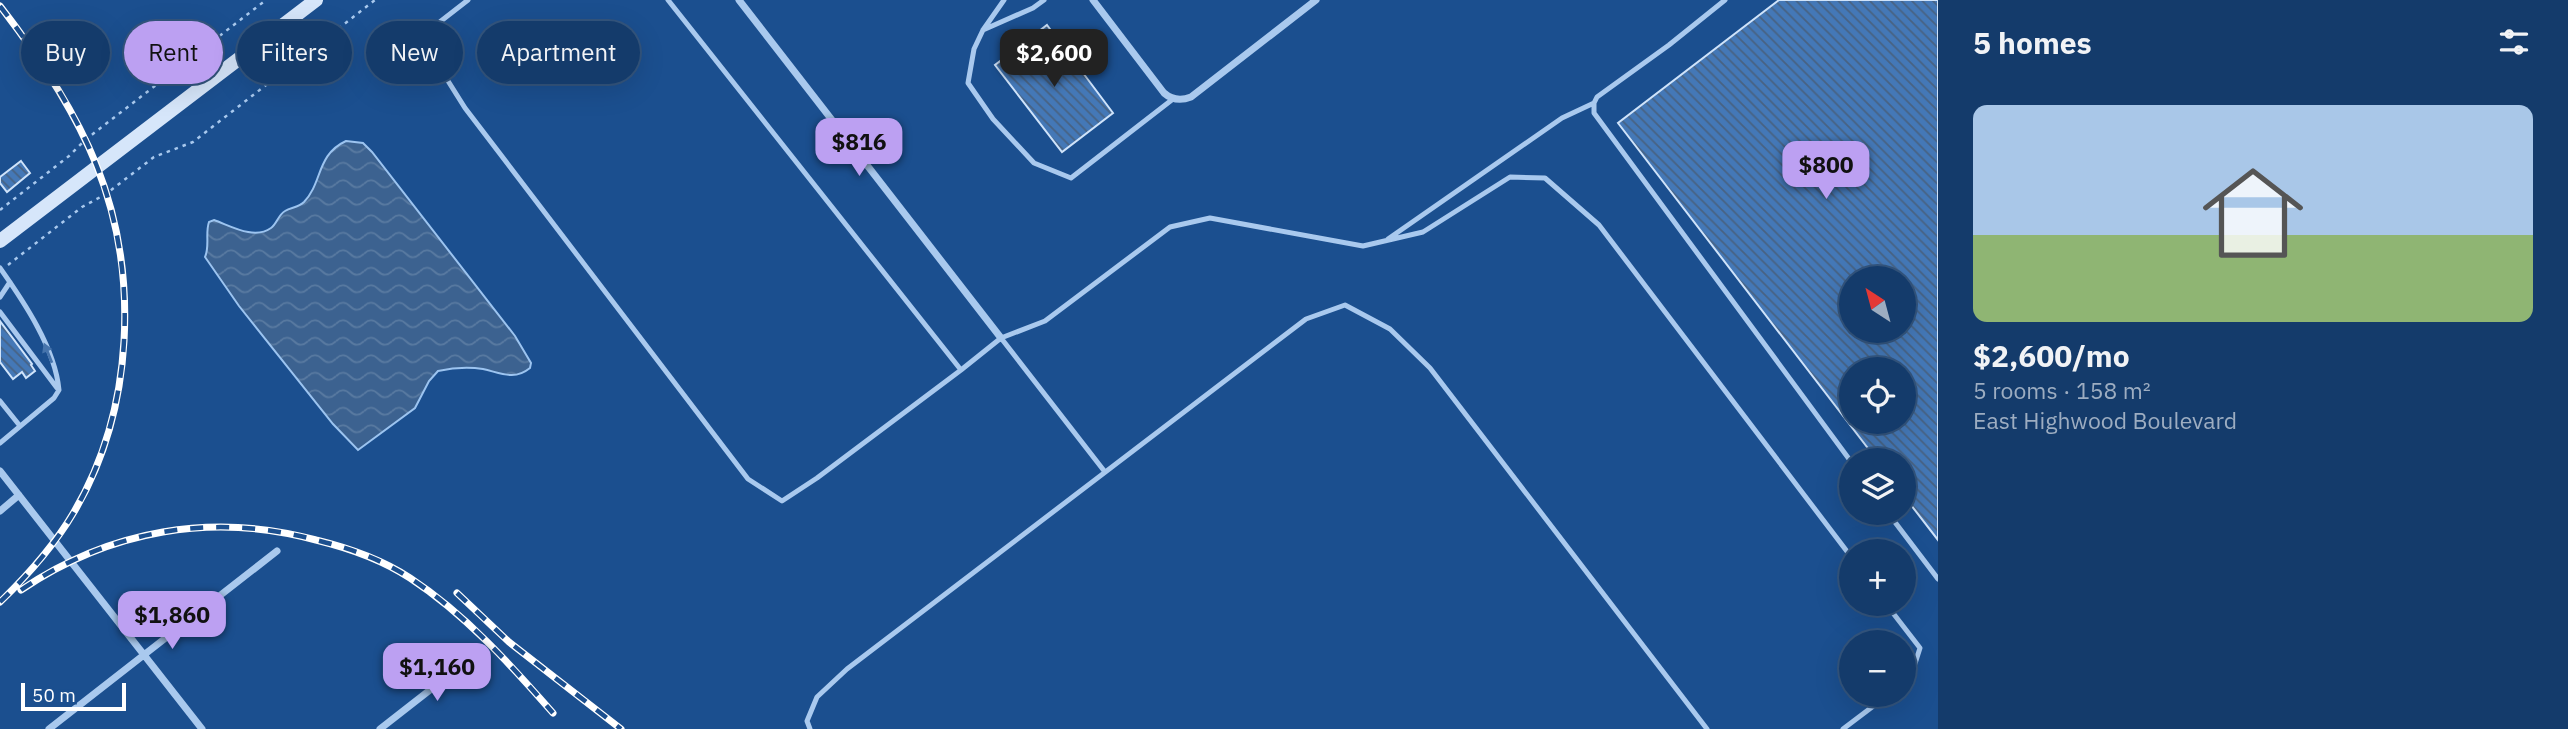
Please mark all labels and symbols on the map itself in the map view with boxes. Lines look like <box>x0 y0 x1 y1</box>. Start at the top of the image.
pin: $2,600 <box>997 29 1111 89</box>
pin: $816 <box>818 118 900 178</box>
pin: $800 <box>1785 142 1867 201</box>
north arrow <box>1839 266 1916 343</box>
one-way arrow <box>42 342 53 363</box>
pin: $1,860 <box>115 592 229 651</box>
pin: $1,160 <box>380 644 494 703</box>
scale bar <box>21 680 126 712</box>

